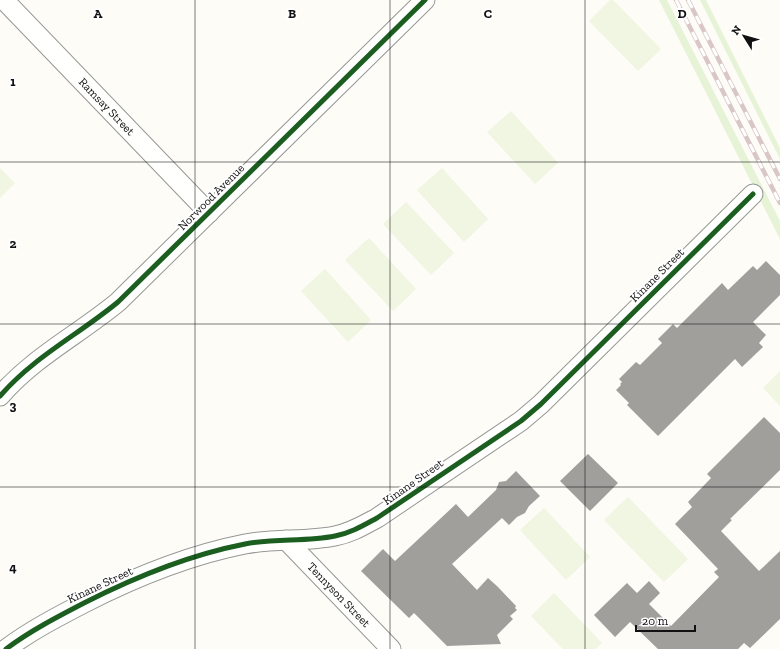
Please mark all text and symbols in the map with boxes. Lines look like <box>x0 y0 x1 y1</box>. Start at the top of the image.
text: A <box>94 6 103 21</box>
text: B <box>288 6 296 21</box>
text: C <box>484 6 492 21</box>
text: D <box>677 6 687 21</box>
north arrow <box>724 16 764 56</box>
text: N <box>729 23 745 38</box>
text: 1 <box>10 74 16 89</box>
street label: Ramsay Street <box>76 75 138 139</box>
street label: Norwood Avenue <box>175 161 247 233</box>
text: 2 <box>10 236 17 251</box>
street label: Kinane Street <box>627 245 687 305</box>
text: 3 <box>10 398 17 413</box>
street label: Kinane Street <box>380 456 446 508</box>
street label: Tennyson Street <box>304 559 373 630</box>
text: 4 <box>9 560 17 575</box>
street label: Kinane Street <box>65 564 135 606</box>
scale bar <box>636 607 695 633</box>
text: 20 m <box>642 614 669 628</box>

